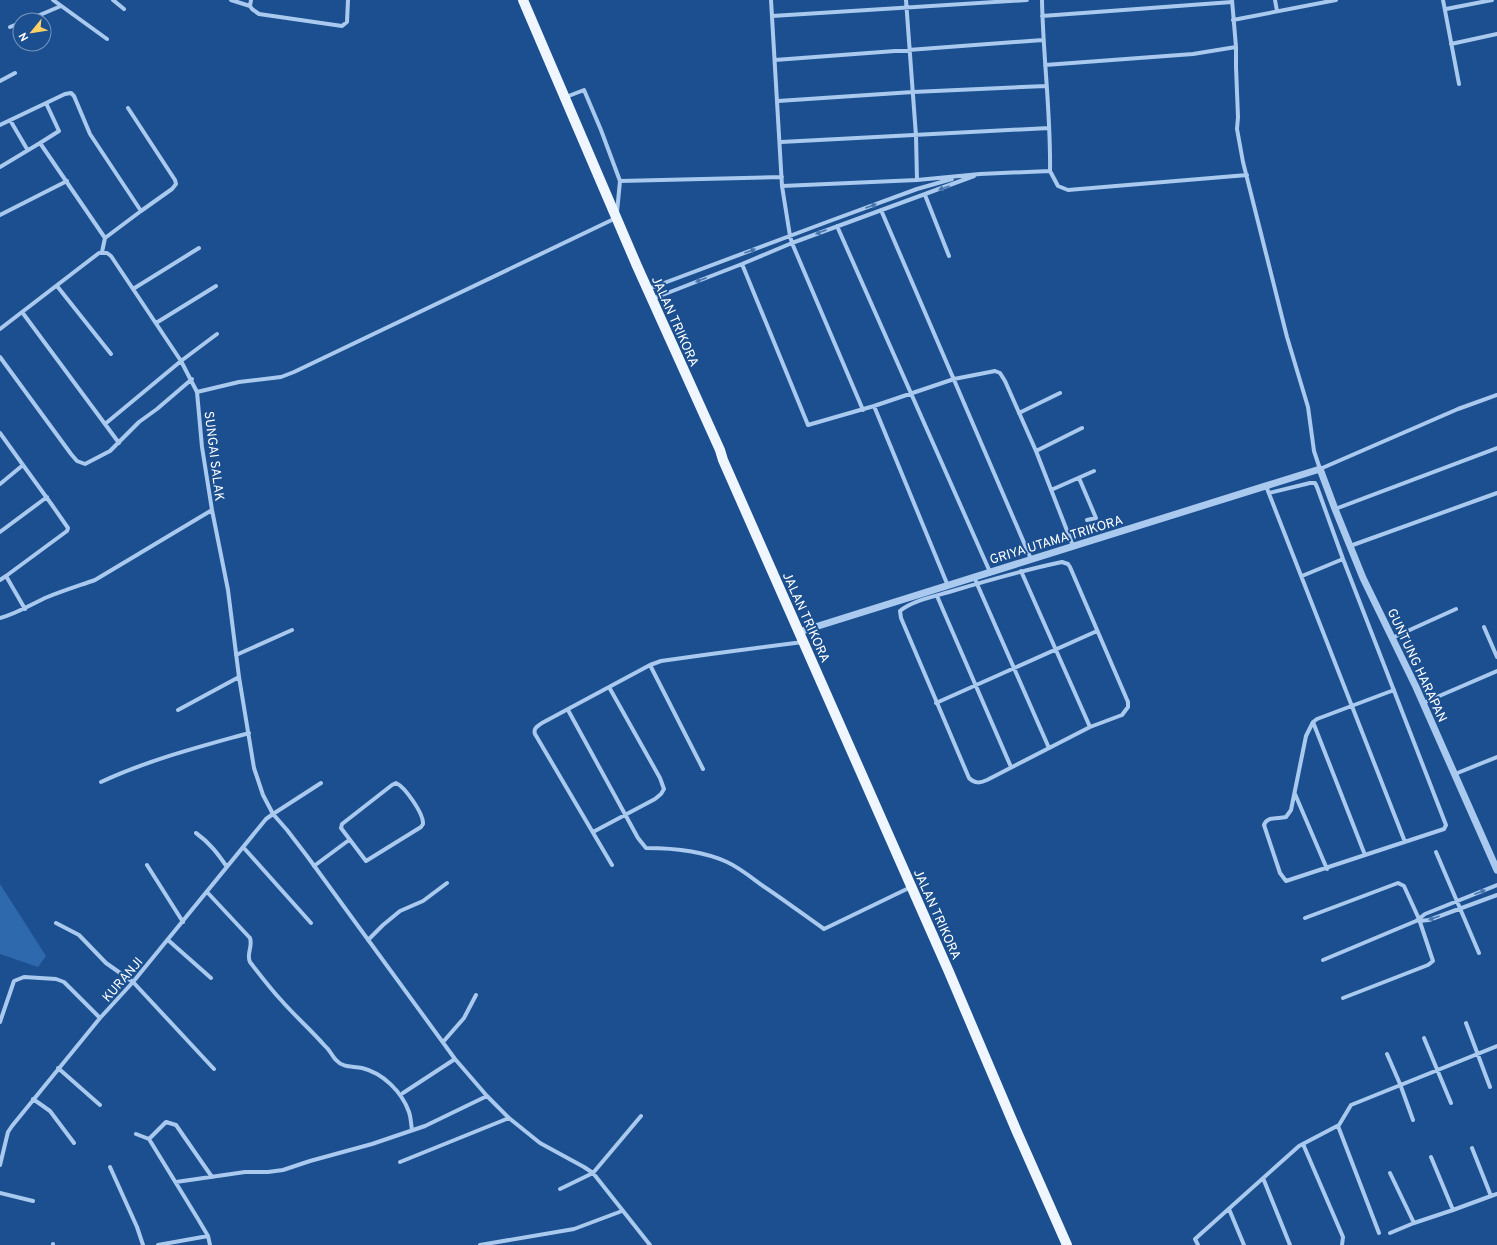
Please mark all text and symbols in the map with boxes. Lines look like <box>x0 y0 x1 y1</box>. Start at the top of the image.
north arrow <box>12 12 52 52</box>
text: N <box>16 30 32 43</box>
one-way arrow <box>937 185 949 191</box>
one-way arrow <box>866 202 878 208</box>
one-way arrow <box>815 229 827 235</box>
one-way arrow <box>744 247 756 253</box>
street label: JALAN TRIKORA <box>647 274 701 370</box>
one-way arrow <box>695 277 706 283</box>
street label: SUNGAI SALAK <box>200 410 226 502</box>
street label: GRIYA UTAMA TRIKORA <box>988 513 1125 569</box>
street label: JALAN TRIKORA <box>778 570 832 666</box>
street label: GUNTUNG HARAPAN <box>1383 606 1450 725</box>
street label: JALAN TRIKORA <box>909 867 963 963</box>
one-way arrow <box>1475 888 1487 894</box>
one-way arrow <box>1428 916 1440 922</box>
street label: KURANJI <box>100 955 147 1006</box>

